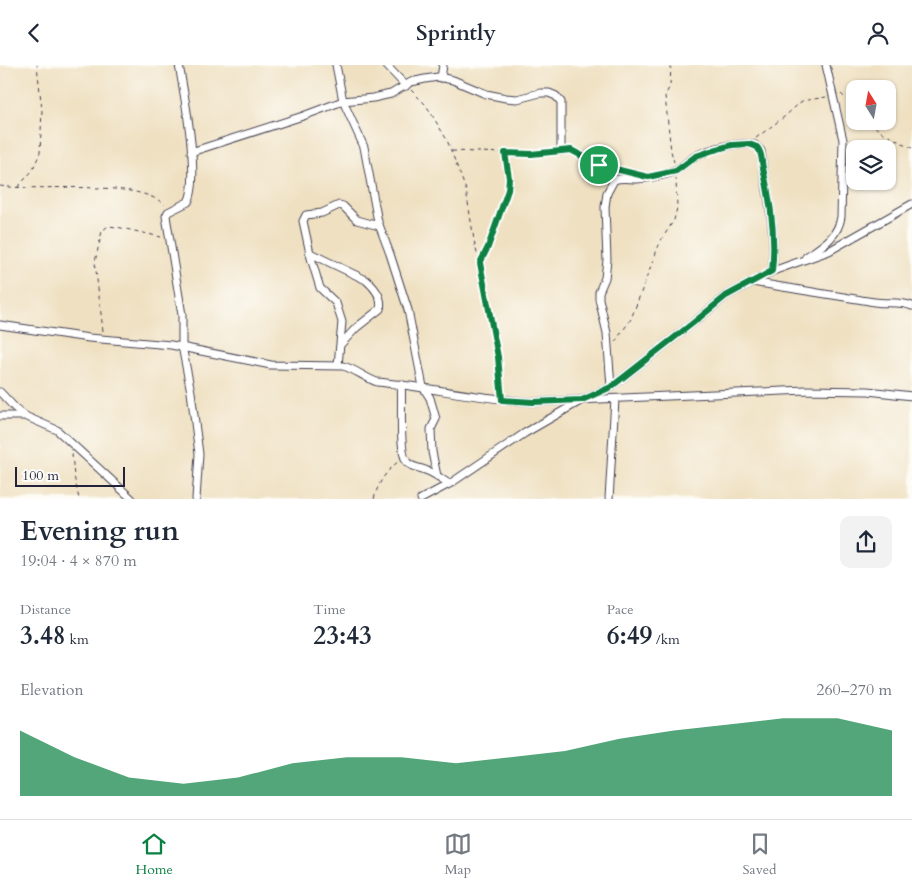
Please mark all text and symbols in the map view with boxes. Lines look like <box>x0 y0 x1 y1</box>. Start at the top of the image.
text: Sprintly <box>416 18 496 48</box>
icon: back <box>20 19 48 47</box>
icon: person <box>864 19 892 47</box>
north arrow <box>846 80 896 130</box>
map controls <box>846 80 896 190</box>
button: layers <box>846 140 896 190</box>
pin <box>578 144 620 186</box>
icon: arrive <box>585 151 613 179</box>
scale bar <box>15 464 125 487</box>
text: 100 m <box>22 466 59 485</box>
text: Evening run <box>20 512 179 550</box>
button: share <box>840 516 892 568</box>
text: 19:04 · 4 × 870 m <box>20 550 137 572</box>
text: Distance <box>20 600 71 619</box>
text: Time <box>313 600 346 619</box>
text: Pace <box>607 600 634 619</box>
text: 3.48 <box>20 619 66 653</box>
text: 23:43 <box>313 619 372 653</box>
text: 6:49 <box>607 619 652 653</box>
text: km <box>66 630 89 649</box>
text: /km <box>652 630 680 649</box>
text: Elevation <box>20 679 84 701</box>
text: 260–270 m <box>816 679 892 701</box>
tab: Home <box>135 830 173 879</box>
tab: Map <box>444 830 472 879</box>
tab: Saved <box>743 830 777 879</box>

